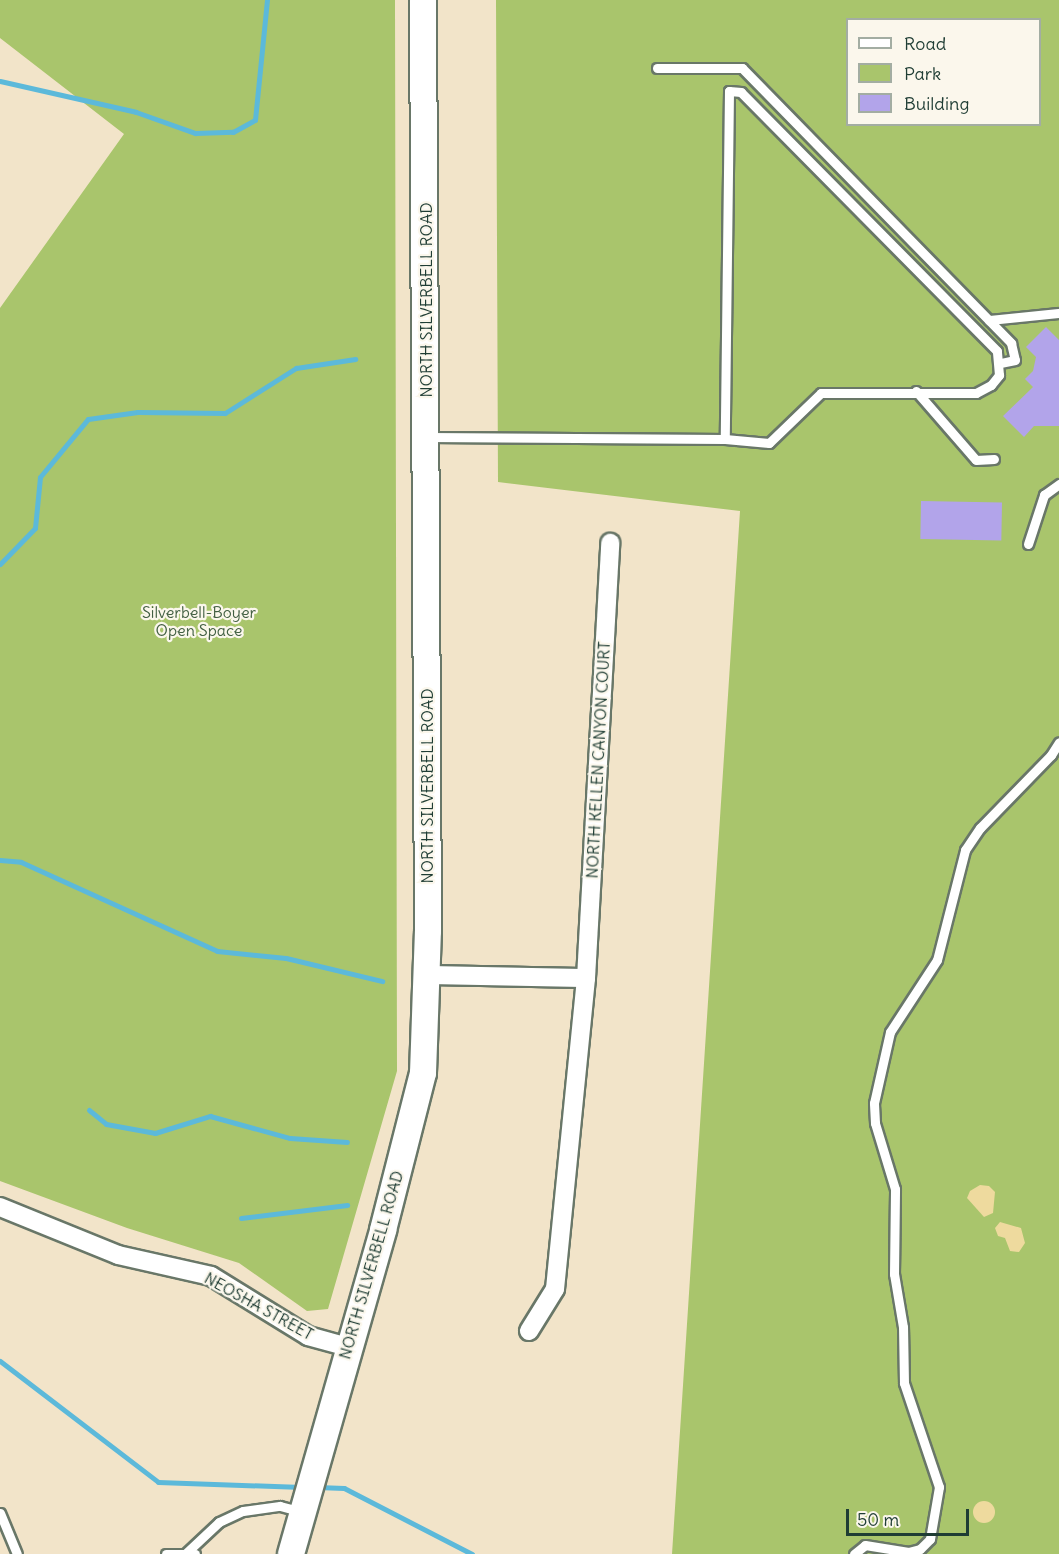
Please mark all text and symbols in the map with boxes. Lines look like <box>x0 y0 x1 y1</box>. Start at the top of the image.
legend <box>846 18 1041 126</box>
text: Road <box>904 32 946 55</box>
text: Park <box>904 62 941 85</box>
text: Building <box>904 92 969 115</box>
street label: NORTH SILVERBELL ROAD <box>416 202 436 398</box>
park label: Silverbell-Boyer Open Space <box>142 602 256 640</box>
street label: NORTH KELLEN CANYON COURT <box>582 641 614 879</box>
street label: NORTH SILVERBELL ROAD <box>417 688 437 884</box>
street label: NORTH SILVERBELL ROAD <box>335 1169 407 1361</box>
street label: NEOSHA STREET <box>201 1268 317 1344</box>
scale bar <box>849 1497 972 1535</box>
text: 50 m <box>857 1508 899 1531</box>

